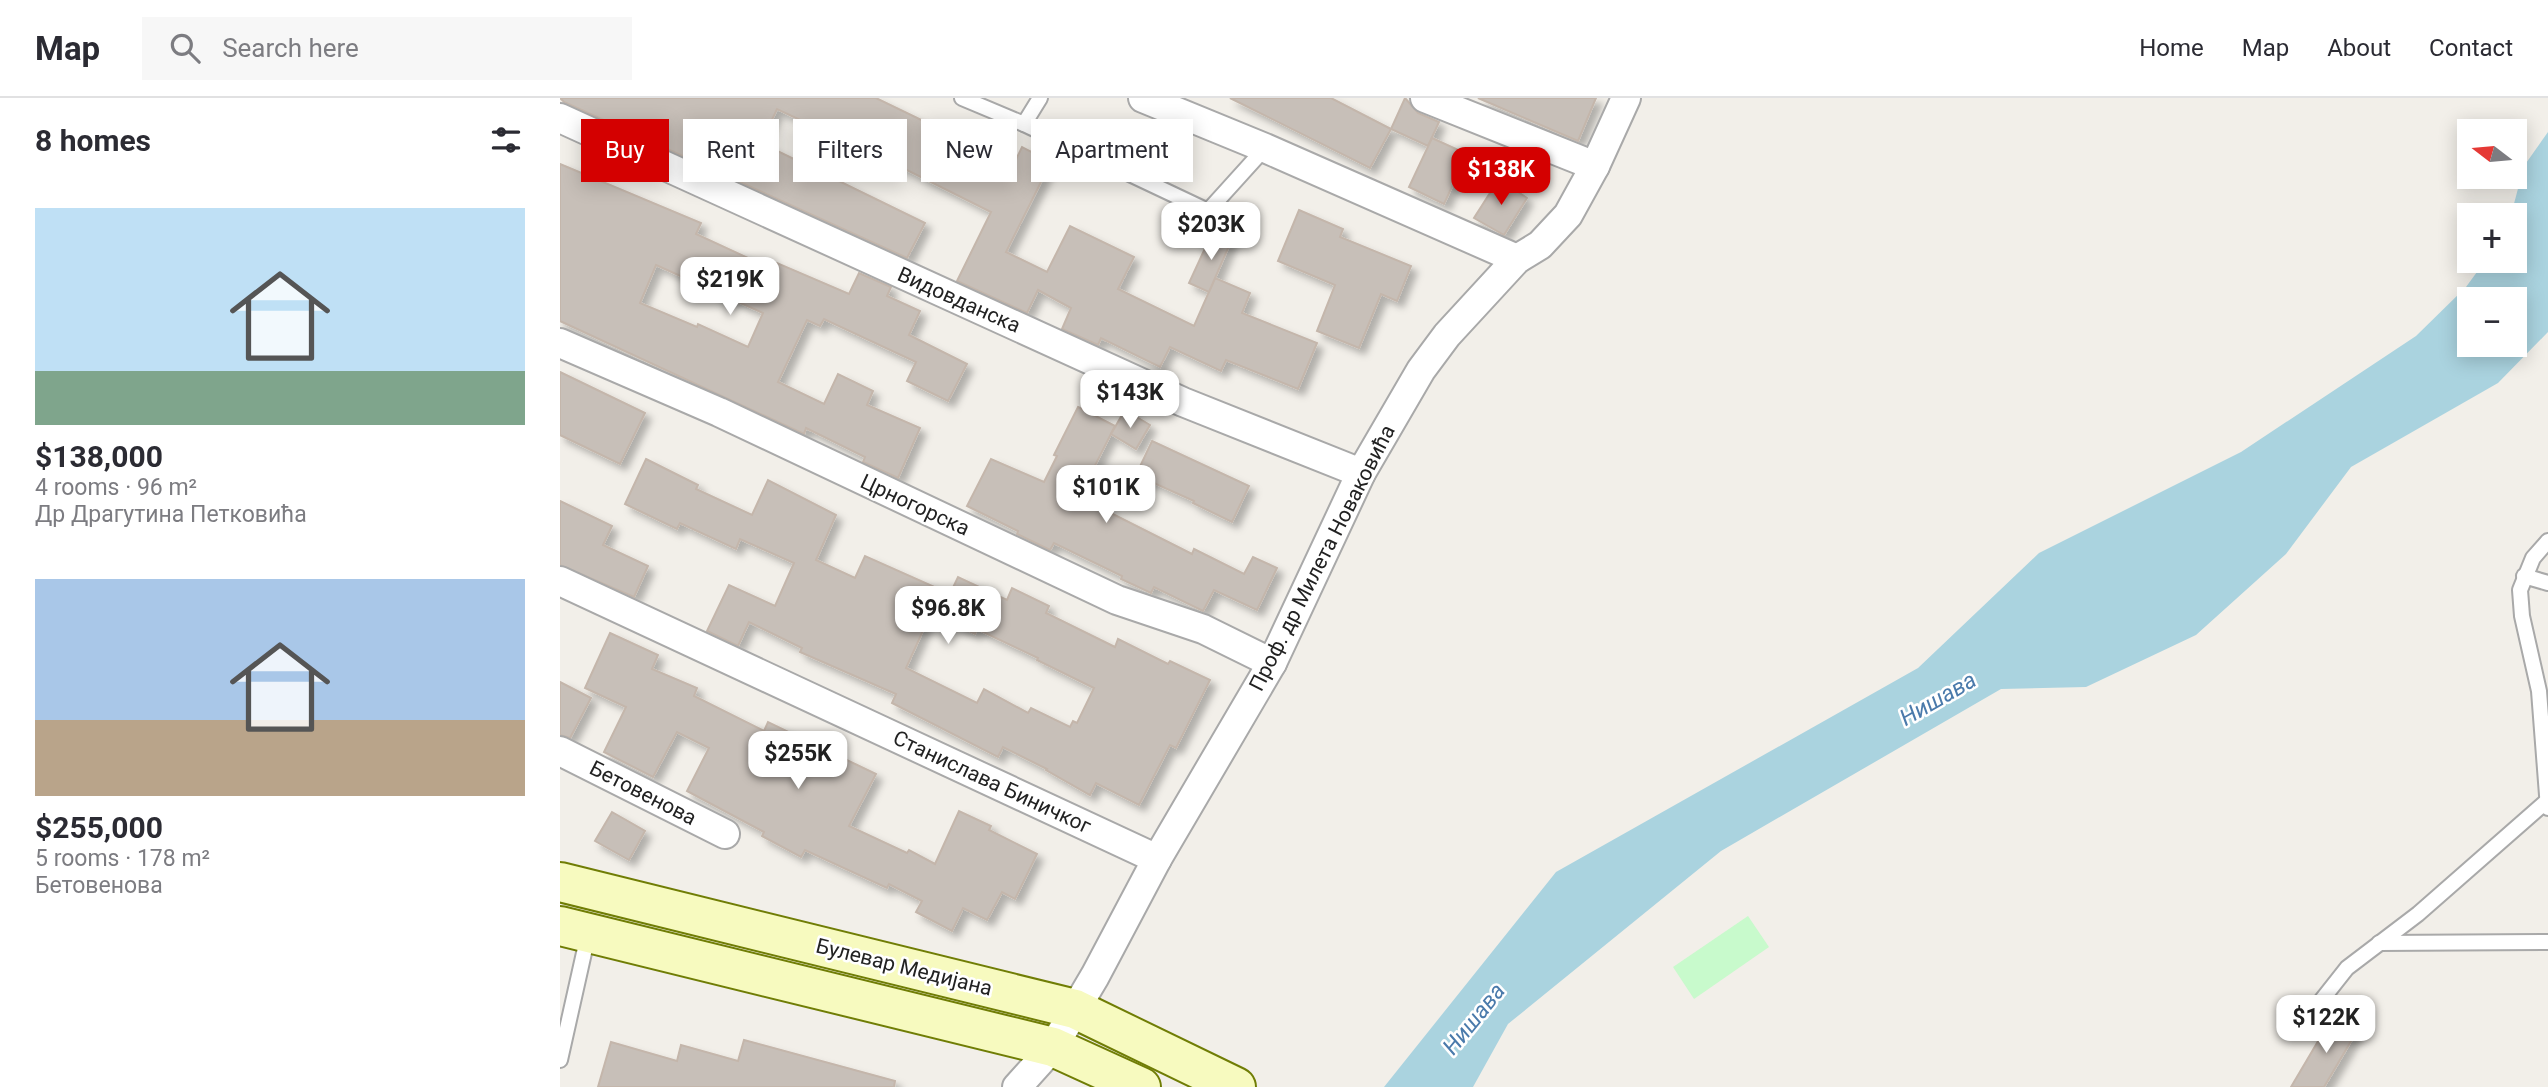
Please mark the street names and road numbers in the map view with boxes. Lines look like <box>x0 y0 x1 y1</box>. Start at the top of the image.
street label: Видовданска <box>894 262 1024 338</box>
street label: Проф. др Милета Новаковића <box>1244 421 1400 695</box>
street label: Црногорска <box>857 469 973 541</box>
street label: Станислава Биничког <box>889 726 1095 838</box>
street label: Бетовенова <box>586 756 700 830</box>
street label: Булевар Медијана <box>813 933 995 1001</box>

